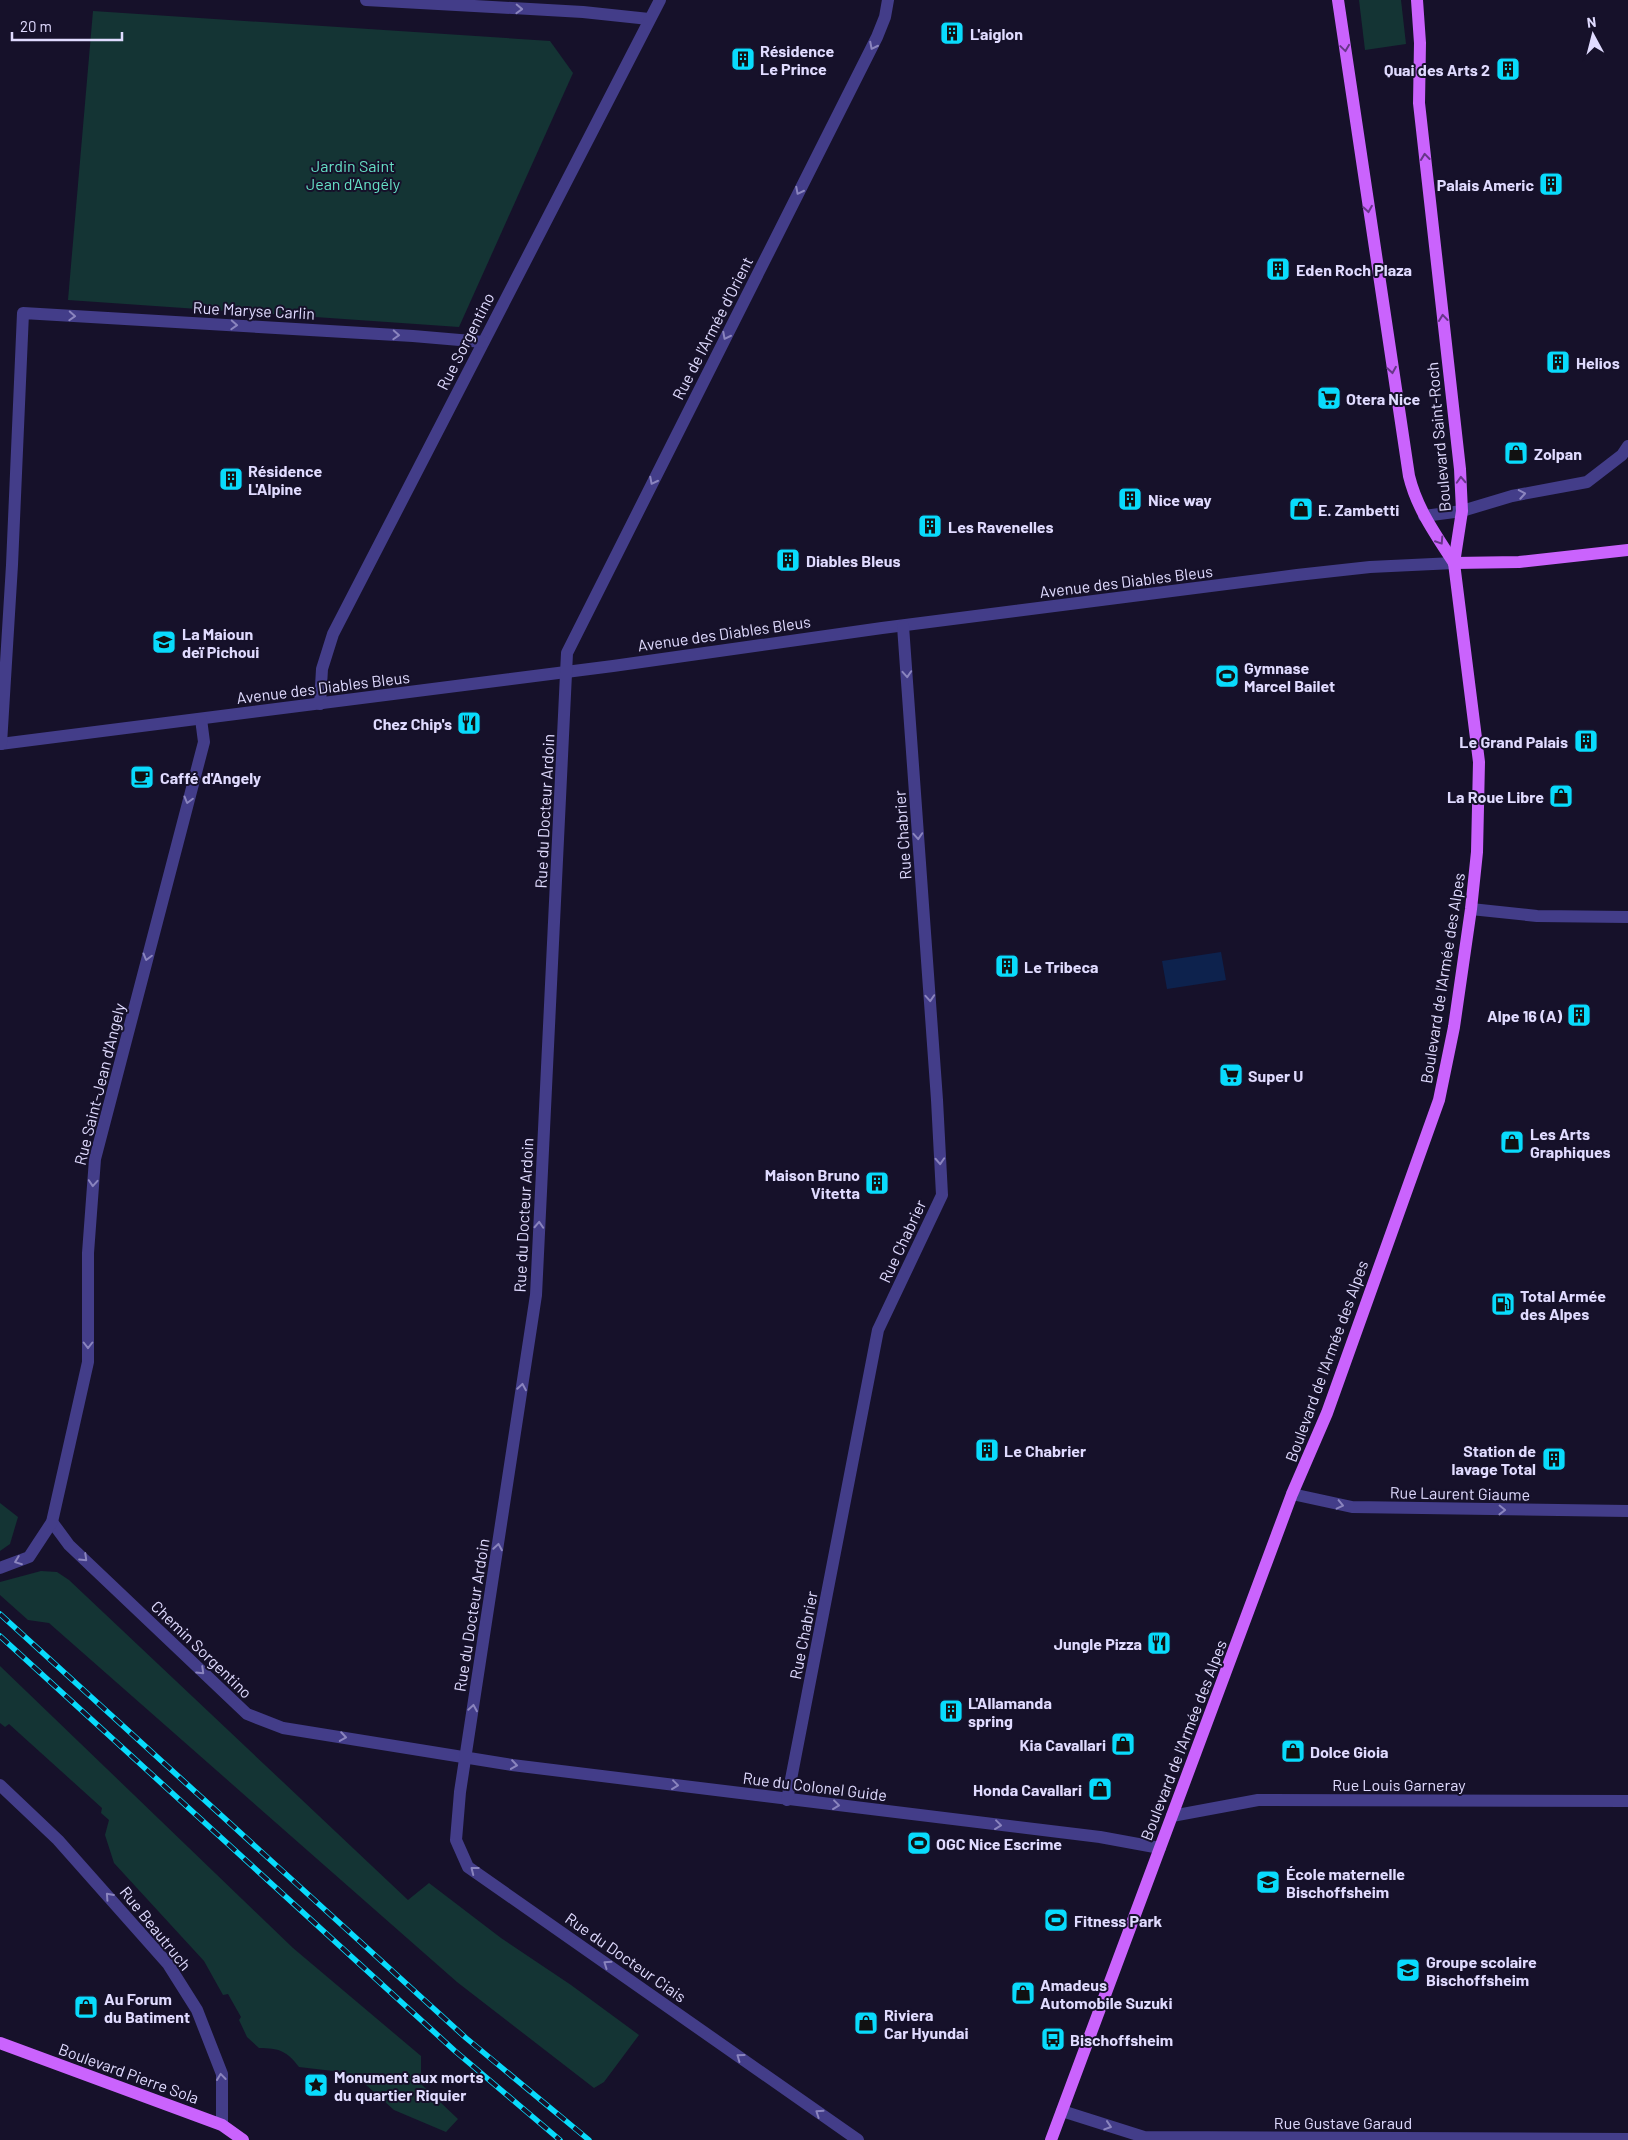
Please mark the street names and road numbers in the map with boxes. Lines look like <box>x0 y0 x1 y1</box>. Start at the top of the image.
street label: Rue de l'Armée d'Orient <box>668 253 756 403</box>
street label: Rue Sorgentino <box>432 289 498 393</box>
street label: Rue Maryse Carlin <box>192 297 316 323</box>
street label: Boulevard Saint-Roch <box>1422 361 1454 513</box>
street label: Avenue des Diables Bleus <box>1038 561 1214 601</box>
street label: Avenue des Diables Bleus <box>636 611 812 655</box>
street label: Avenue des Diables Bleus <box>235 667 411 707</box>
street label: Rue du Docteur Ardoin <box>530 733 558 889</box>
street label: Rue Chabrier <box>889 789 915 880</box>
street label: Boulevard de l'Armée des Alpes <box>1416 871 1468 1085</box>
street label: Rue Saint-Jean d'Angely <box>70 1000 128 1167</box>
street label: Rue du Docteur Ardoin <box>509 1137 537 1293</box>
street label: Rue Chabrier <box>874 1196 930 1286</box>
street label: Boulevard de l'Armée des Alpes <box>1281 1258 1371 1464</box>
street label: Rue Laurent Giaume <box>1390 1482 1530 1504</box>
street label: Rue du Docteur Ardoin <box>450 1537 492 1693</box>
street label: Rue Chabrier <box>785 1589 821 1681</box>
street label: Chemin Sorgentino <box>148 1596 256 1702</box>
street label: Boulevard de l'Armée des Alpes <box>1136 1637 1230 1843</box>
street label: Rue du Colonel Guide <box>742 1768 888 1804</box>
street label: Rue Louis Garneray <box>1332 1775 1466 1794</box>
street label: Rue Beautruch <box>116 1882 196 1974</box>
street label: Rue du Docteur Ciais <box>562 1908 690 2006</box>
street label: Boulevard Pierre Sola <box>56 2039 202 2107</box>
street label: Rue Gustave Garaud <box>1274 2113 1412 2132</box>

